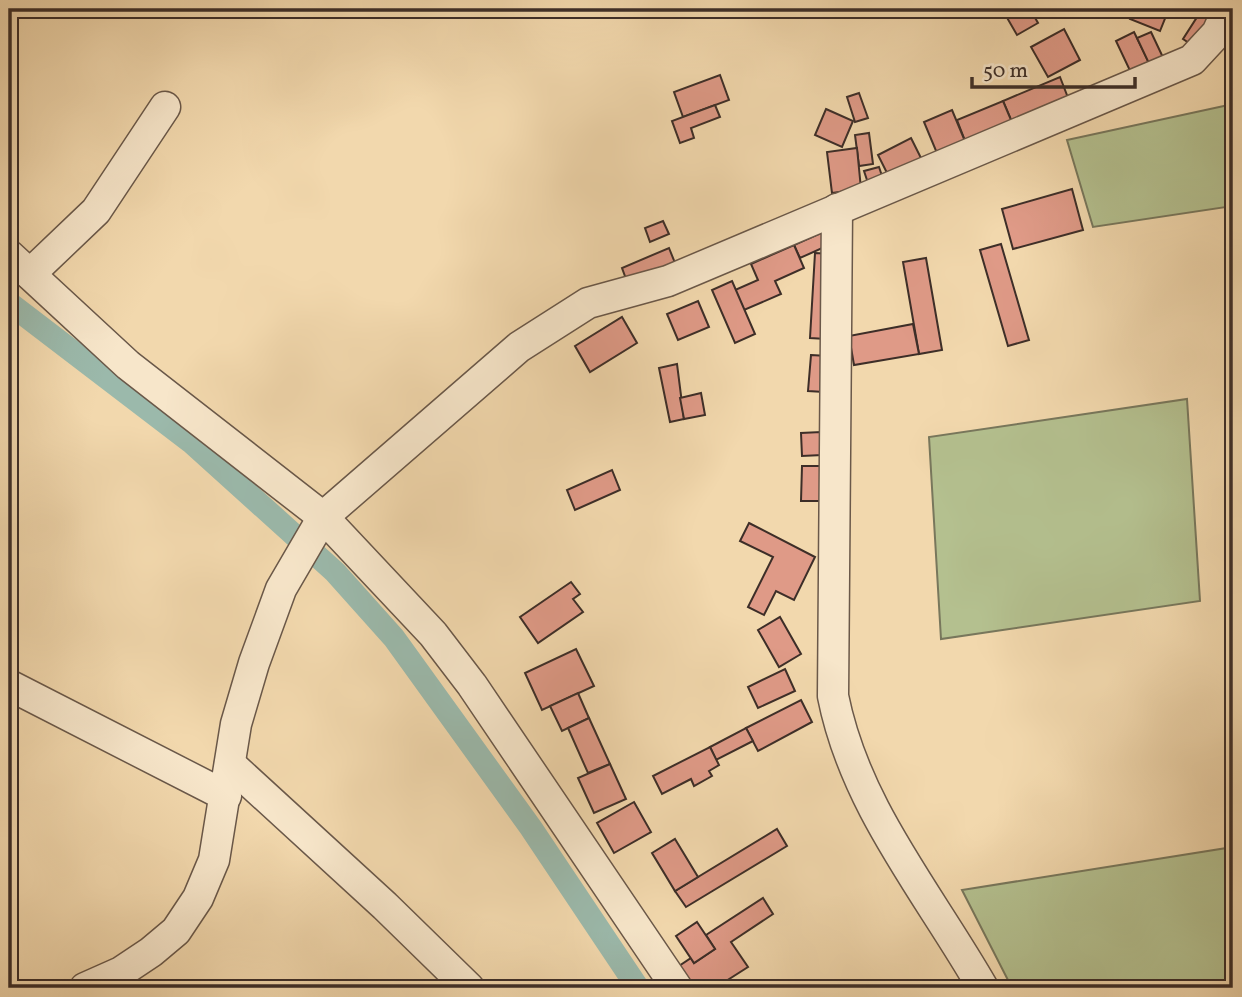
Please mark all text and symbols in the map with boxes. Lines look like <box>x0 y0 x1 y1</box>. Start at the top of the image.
scale bar <box>972 46 1135 90</box>
text: 50 m <box>983 57 1028 86</box>

